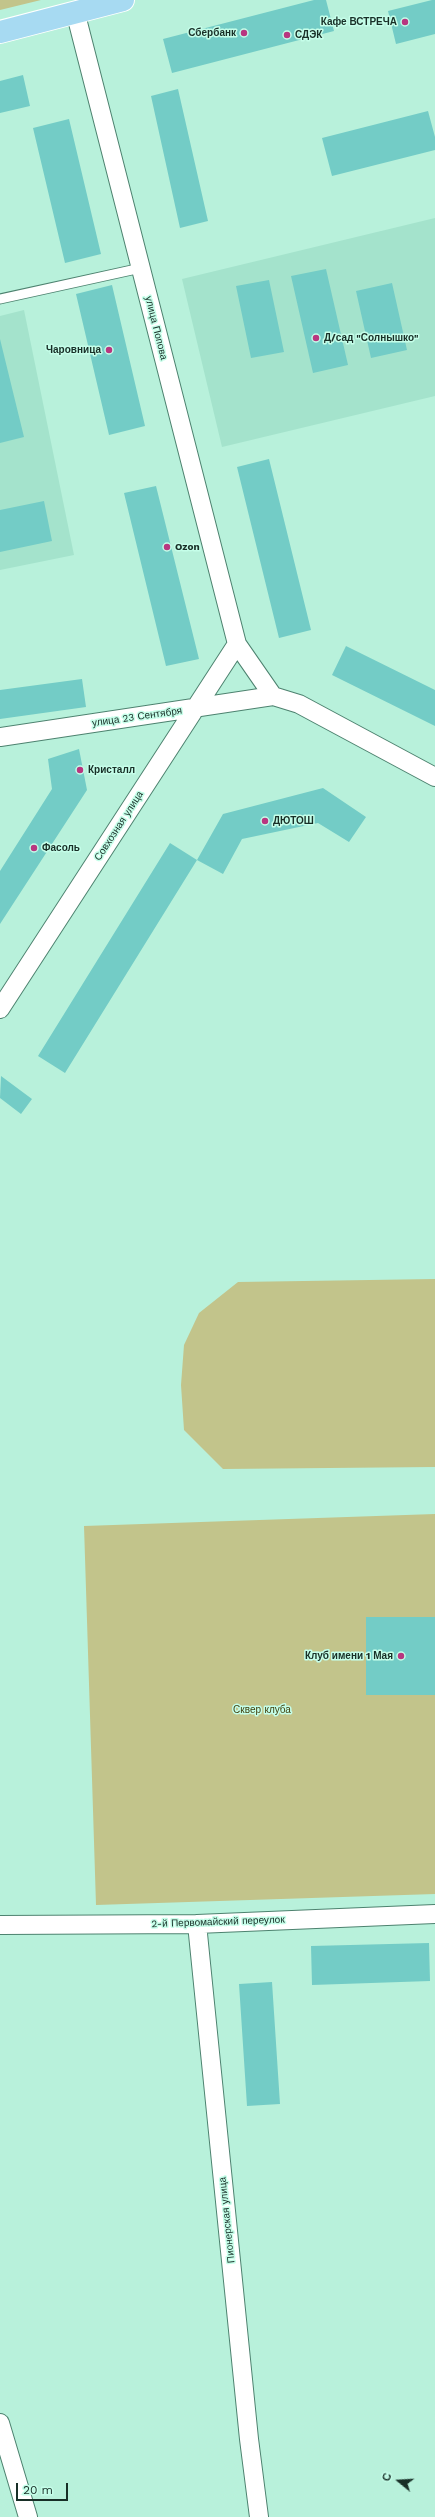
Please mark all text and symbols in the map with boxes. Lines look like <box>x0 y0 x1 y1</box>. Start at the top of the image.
place label: Кафе ВСТРЕЧА <box>321 16 397 28</box>
marker: Кафе ВСТРЕЧА <box>400 17 410 27</box>
place label: Сбербанк <box>188 27 236 39</box>
marker: Сбербанк <box>239 28 249 38</box>
place label: СДЭК <box>295 29 322 41</box>
marker: СДЭК <box>282 30 292 40</box>
street label: улица Попова <box>142 295 170 361</box>
place label: Д/сад "Солнышко" <box>324 332 419 344</box>
marker: Д/сад "Солнышко" <box>311 333 321 343</box>
place label: Чаровница <box>46 344 101 356</box>
marker: Чаровница <box>104 345 114 355</box>
place label: Ozon <box>175 541 200 553</box>
marker: Ozon <box>162 542 172 552</box>
street label: улица 23 Сентября <box>91 705 183 729</box>
place label: Кристалл <box>88 764 135 776</box>
marker: Кристалл <box>75 765 85 775</box>
street label: Совхозная улица <box>92 789 146 863</box>
place label: ДЮТОШ <box>273 815 314 827</box>
marker: ДЮТОШ <box>260 816 270 826</box>
place label: Фасоль <box>42 842 80 854</box>
marker: Фасоль <box>29 843 39 853</box>
place label: Клуб имени 1 Мая <box>305 1650 393 1662</box>
marker: Клуб имени 1 Мая <box>396 1651 406 1661</box>
park label: Сквер клуба <box>233 1704 291 1716</box>
street label: 2-й Первомайский переулок <box>151 1914 285 1930</box>
street label: Пионерская улица <box>217 2176 237 2264</box>
north arrow <box>379 2461 419 2501</box>
text: С <box>380 2471 395 2483</box>
scale bar <box>18 2475 70 2501</box>
text: 20 m <box>23 2483 53 2497</box>

